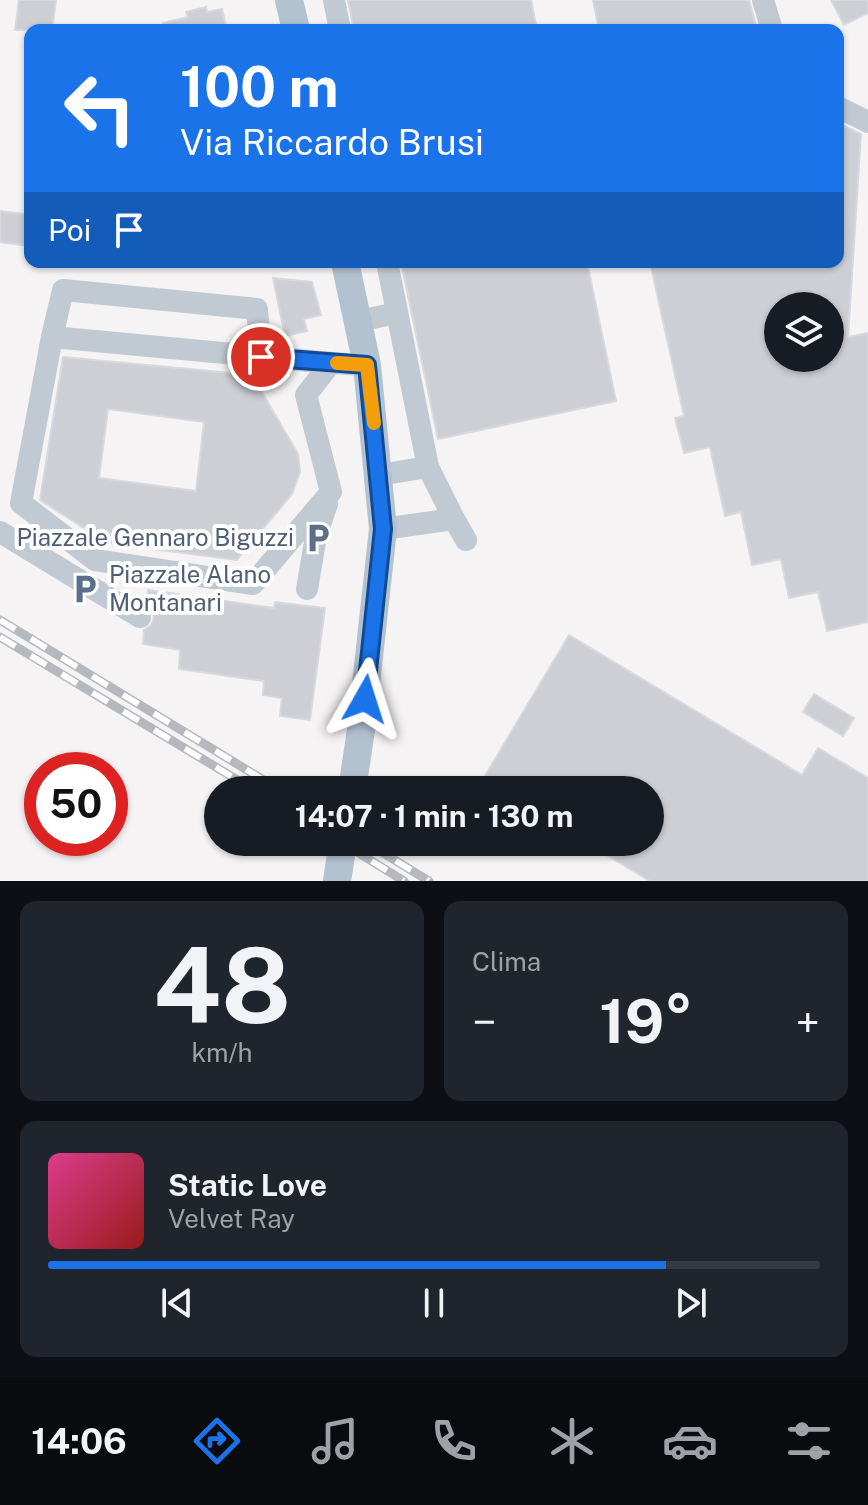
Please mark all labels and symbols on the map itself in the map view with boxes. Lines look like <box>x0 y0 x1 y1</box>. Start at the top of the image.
pin <box>227 323 295 391</box>
parking icon: Piazzale Gennaro Biguzzi <box>301 521 335 555</box>
place label: Piazzale Gennaro Biguzzi <box>17 523 294 551</box>
place label: Piazzale Alano Montanari <box>109 560 271 616</box>
parking icon: Piazzale Alano Montanari <box>68 572 102 606</box>
position arrow <box>323 657 407 741</box>
speed limit sign: 50 <box>24 752 128 856</box>

